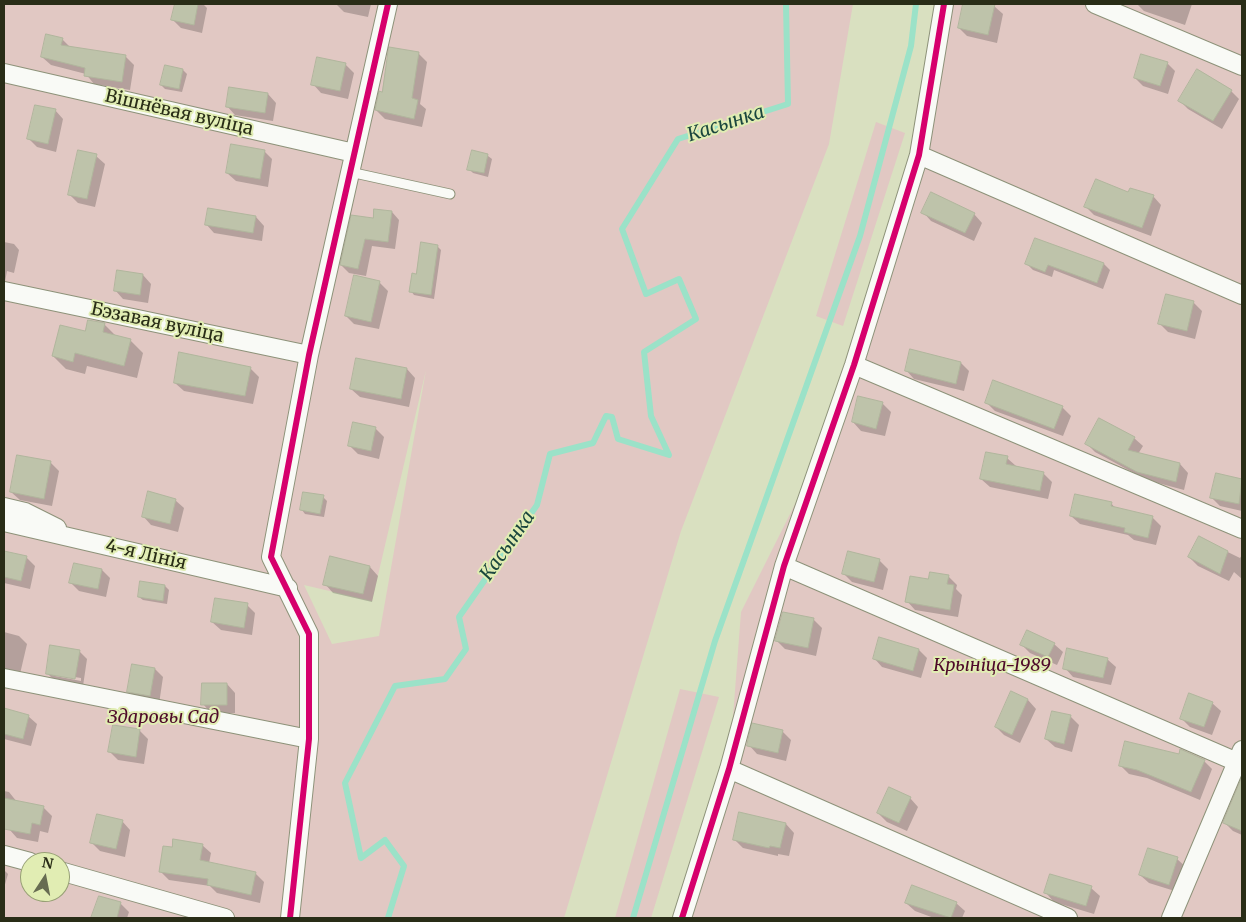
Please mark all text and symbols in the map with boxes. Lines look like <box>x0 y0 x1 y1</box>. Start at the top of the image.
street label: Вішнёвая вуліца <box>103 85 255 141</box>
water label: Касынка <box>685 101 767 147</box>
street label: Бэзавая вуліца <box>89 298 225 348</box>
water label: Касынка <box>476 507 540 585</box>
street label: 4-я Лінія <box>103 535 189 575</box>
park label: Крыніца-1989 <box>933 655 1051 677</box>
park label: Здаровы Сад <box>107 707 219 729</box>
north arrow <box>20 852 70 902</box>
text: N <box>41 853 55 873</box>

